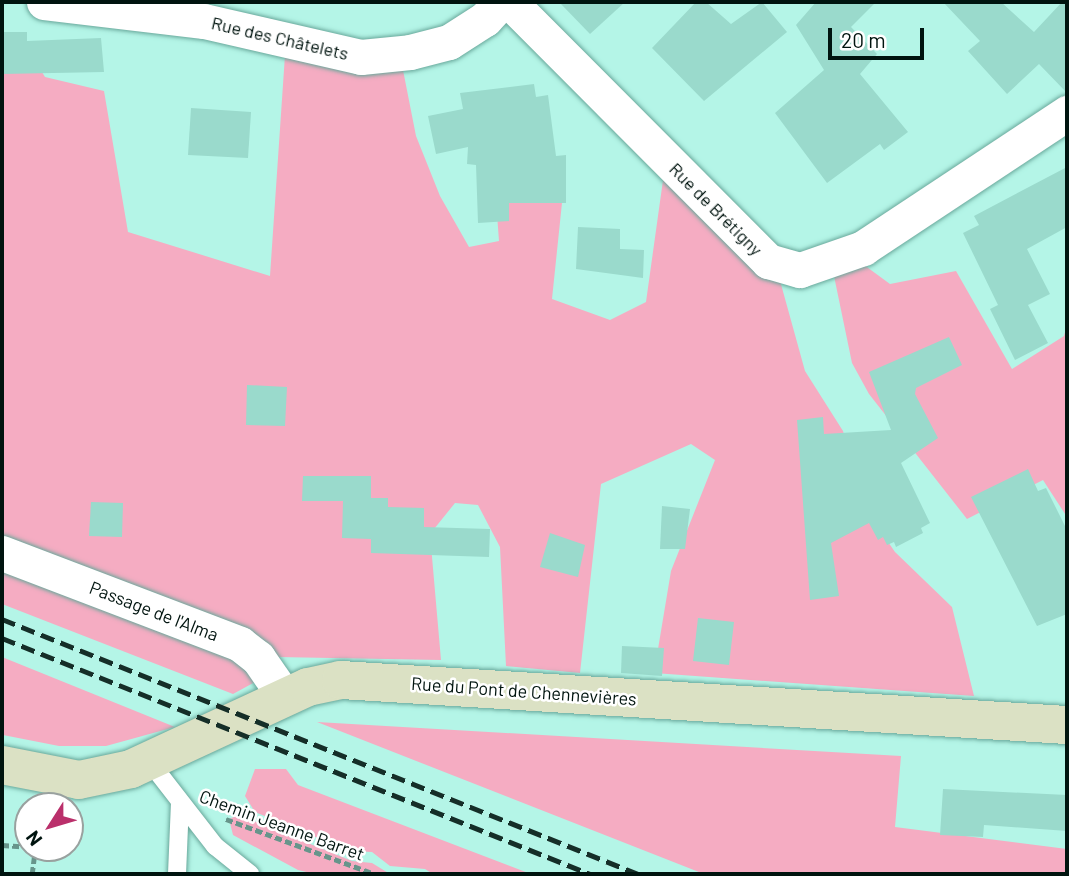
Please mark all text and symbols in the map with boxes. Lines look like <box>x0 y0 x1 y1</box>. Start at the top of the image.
street label: Rue des Châtelets <box>209 12 351 64</box>
scale bar <box>831 14 927 58</box>
text: 20 m <box>841 27 886 52</box>
street label: Rue de Brétigny <box>665 158 767 260</box>
street label: Passage de l'Alma <box>86 576 222 646</box>
street label: Rue du Pont de Chennevières <box>411 672 637 710</box>
street label: Chemin Jeanne Barret <box>197 785 367 865</box>
north arrow <box>14 792 84 862</box>
text: N <box>20 827 46 851</box>

